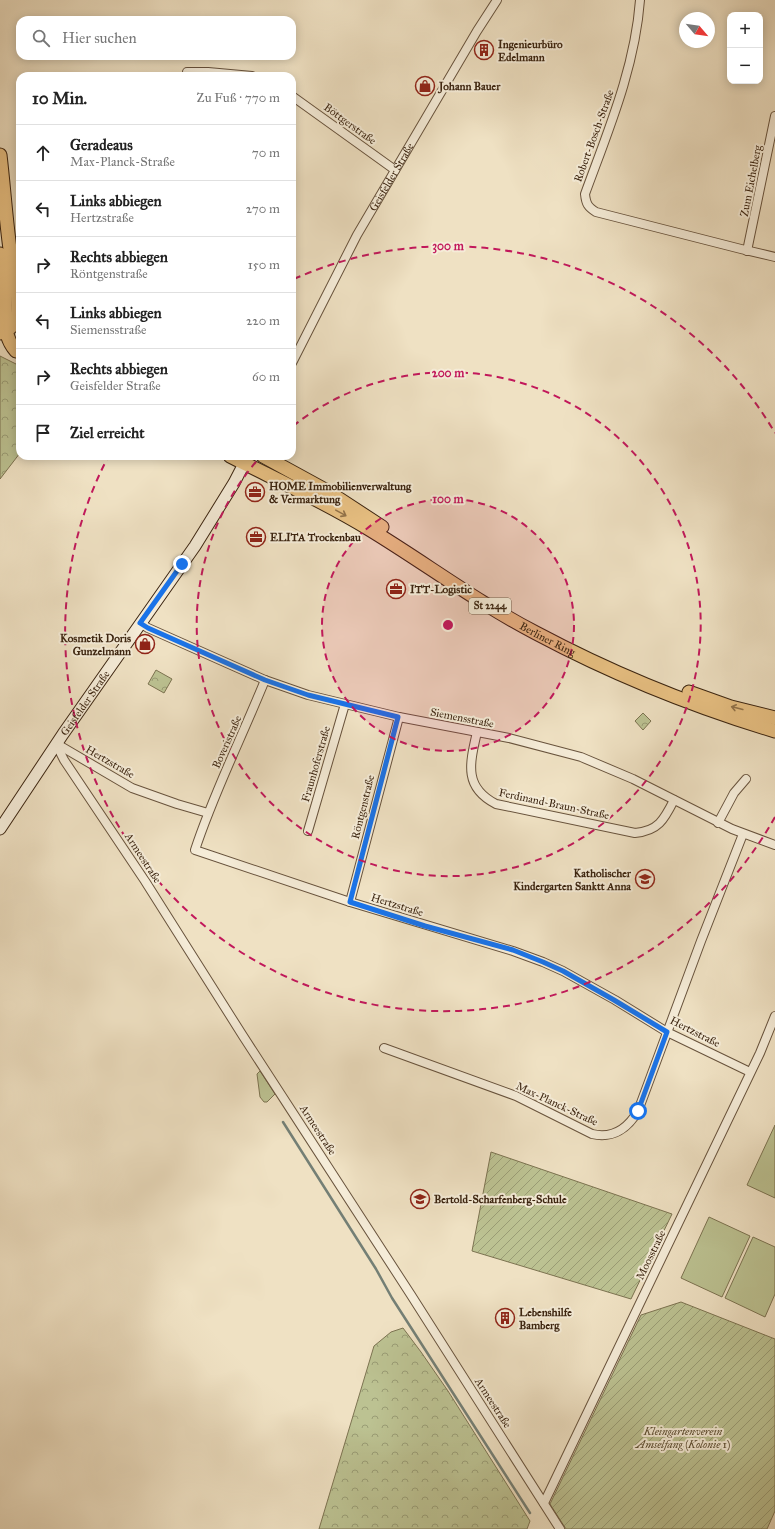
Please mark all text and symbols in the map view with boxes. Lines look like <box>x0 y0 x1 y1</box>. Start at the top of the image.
north arrow <box>679 12 715 48</box>
map controls <box>727 12 763 84</box>
button: + <box>727 12 763 48</box>
search box <box>16 16 296 60</box>
icon: search <box>30 27 52 49</box>
text: Hier suchen <box>62 29 137 47</box>
place label: Ingenieurbüro Edelmann <box>498 38 563 64</box>
building icon: Ingenieurbüro Edelmann <box>473 39 495 61</box>
button: − <box>727 48 763 84</box>
shop icon: Johann Bauer <box>414 75 436 97</box>
place label: Johann Bauer <box>437 80 501 94</box>
text: 10 Min. <box>32 88 87 109</box>
street label: Robert-Bosch-Straße <box>571 88 617 184</box>
text: Zu Fuß · 770 m <box>197 90 280 106</box>
street label: Böttgerstraße <box>321 101 379 148</box>
text: Geradeaus <box>70 136 133 154</box>
street label: Geisfelder Straße <box>366 140 416 213</box>
icon: ahead <box>32 142 54 164</box>
street label: Zum Eichelberg <box>738 143 764 218</box>
text: 70 m <box>252 145 280 161</box>
text: Max-Planck-Straße <box>70 154 175 170</box>
text: Links abbiegen <box>70 192 162 210</box>
icon: left <box>32 198 54 220</box>
text: 270 m <box>246 201 280 217</box>
text: Hertzstraße <box>70 210 134 226</box>
text: 300 m <box>432 239 465 254</box>
text: Rechts abbiegen <box>70 248 168 266</box>
icon: right <box>32 254 54 276</box>
text: 150 m <box>248 257 280 273</box>
text: Röntgenstraße <box>70 266 148 282</box>
text: Links abbiegen <box>70 304 162 322</box>
icon: left <box>32 310 54 332</box>
text: 220 m <box>246 313 280 329</box>
text: Siemensstraße <box>70 322 146 338</box>
text: Rechts abbiegen <box>70 360 168 378</box>
icon: right <box>32 366 54 388</box>
text: 200 m <box>432 366 465 380</box>
text: 60 m <box>252 369 280 385</box>
text: Geisfelder Straße <box>70 378 161 394</box>
icon: arrive <box>32 422 54 444</box>
text: Ziel erreicht <box>70 424 145 442</box>
place label: HOME Immobilienverwaltung & Vermarktung <box>269 480 412 506</box>
office icon: HOME Immobilienverwaltung & Vermarktung <box>244 481 266 503</box>
text: 100 m <box>432 492 465 506</box>
one-way arrow <box>335 510 347 518</box>
office icon: ELITA Trockenbau <box>245 526 267 548</box>
place label: ELITA Trockenbau <box>270 531 361 544</box>
route end <box>173 555 191 573</box>
office icon: ITT-Logistic <box>385 578 407 600</box>
place label: ITT-Logistic <box>410 583 472 596</box>
road number: St 2244 <box>469 598 511 614</box>
centre of rings <box>441 618 455 632</box>
street label: Berliner Ring <box>518 619 578 659</box>
place label: Kosmetik Doris Gunzelmann <box>60 632 131 658</box>
shop icon: Kosmetik Doris Gunzelmann <box>134 633 156 655</box>
street label: Geisfelder Straße <box>57 667 112 738</box>
one-way arrow <box>731 704 744 712</box>
street label: Siemensstraße <box>429 705 495 731</box>
street label: Boveristraße <box>210 713 245 771</box>
street label: Fraunhoferstraße <box>299 724 333 803</box>
street label: Hertzstraße <box>83 743 137 781</box>
street label: Röntgenstraße <box>349 773 377 840</box>
street label: Ferdinand-Braun-Straße <box>498 786 611 822</box>
street label: Armeestraße <box>122 830 164 886</box>
place label: Katholischer Kindergarten Sanktt Anna <box>513 867 632 893</box>
school or university icon: Katholischer Kindergarten Sanktt Anna <box>634 868 656 890</box>
street label: Hertzstraße <box>369 891 425 919</box>
street label: Hertzstraße <box>668 1014 722 1050</box>
street label: Max-Planck-Straße <box>514 1079 600 1129</box>
street label: Armeestraße <box>297 1102 339 1158</box>
route start <box>629 1102 647 1120</box>
school or university icon: Bertold-Scharfenberg-Schule <box>409 1188 431 1210</box>
place label: Bertold-Scharfenberg-Schule <box>434 1193 567 1206</box>
street label: Moosstraße <box>633 1228 669 1282</box>
place label: Lebenshilfe Bamberg <box>519 1306 572 1332</box>
building icon: Lebenshilfe Bamberg <box>494 1307 516 1329</box>
street label: Armeestraße <box>472 1375 514 1431</box>
park label: Kleingartenverein Amselfang (Kolonie 1) <box>635 1425 730 1451</box>

